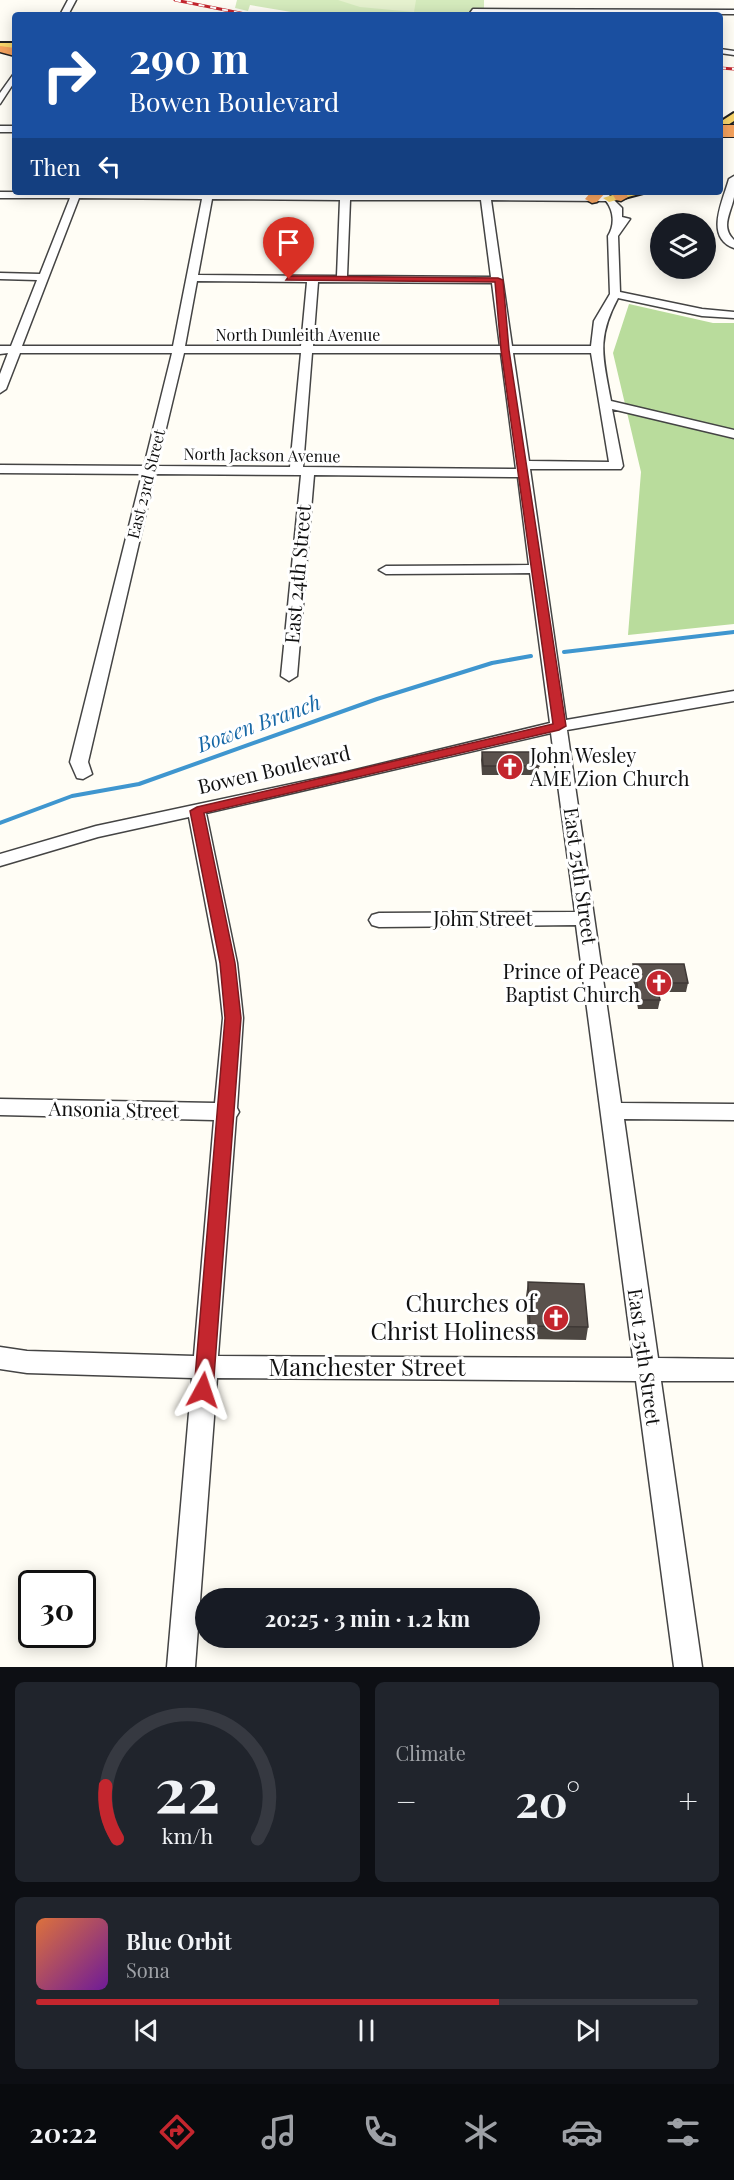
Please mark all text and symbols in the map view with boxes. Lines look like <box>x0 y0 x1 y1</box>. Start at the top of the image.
text: 290 m <box>129 29 249 85</box>
icon: right <box>30 36 108 114</box>
text: Bowen Boulevard <box>129 83 339 119</box>
icon: left <box>93 150 126 183</box>
text: Then <box>30 152 81 182</box>
map controls <box>650 213 716 279</box>
button: layers <box>650 213 716 279</box>
pin <box>263 217 314 279</box>
icon: arrive <box>272 226 305 259</box>
street label: North Dunleith Avenue <box>216 324 380 345</box>
street label: East 23rd Street <box>122 427 169 541</box>
street label: North Jackson Avenue <box>183 443 341 466</box>
street label: East 24th Street <box>277 502 316 645</box>
water label: Bowen Branch <box>192 687 324 758</box>
street label: Bowen Boulevard <box>195 738 353 799</box>
place label: John Wesley AME Zion Church <box>529 741 690 791</box>
church icon: John Wesley AME Zion Church <box>495 752 525 782</box>
street label: East 25th Street <box>558 805 605 947</box>
street label: John Street <box>432 904 534 931</box>
place label: Prince of Peace Baptist Church <box>503 957 640 1007</box>
church icon: Prince of Peace Baptist Church <box>644 968 674 998</box>
street label: Ansonia Street <box>47 1094 180 1123</box>
place label: Churches of Christ Holiness <box>370 1286 538 1346</box>
street label: East 25th Street <box>622 1286 669 1428</box>
church icon: Churches of Christ Holiness <box>541 1303 571 1333</box>
street label: Manchester Street <box>269 1350 466 1382</box>
position arrow <box>171 1358 235 1422</box>
speed limit sign: 30 <box>18 1570 96 1648</box>
text: 20:25 · 3 min · 1.2 km <box>265 1603 470 1633</box>
text: Climate <box>396 1739 466 1766</box>
text: 22 <box>155 1745 220 1829</box>
text: 20° <box>515 1769 580 1829</box>
text: − <box>396 1778 417 1822</box>
text: + <box>679 1778 698 1822</box>
text: km/h <box>162 1821 213 1849</box>
text: Blue Orbit <box>126 1926 232 1956</box>
text: Sona <box>126 1956 170 1983</box>
icon: previous <box>130 2014 163 2047</box>
icon: pause <box>350 2014 383 2047</box>
icon: next <box>571 2014 604 2047</box>
icon: directions <box>156 2111 198 2153</box>
icon: music <box>258 2111 300 2153</box>
icon: phone <box>359 2111 401 2153</box>
icon: climate <box>460 2111 502 2153</box>
icon: car <box>561 2111 603 2153</box>
icon: filters <box>662 2111 704 2153</box>
text: 20:22 <box>30 2114 97 2150</box>

